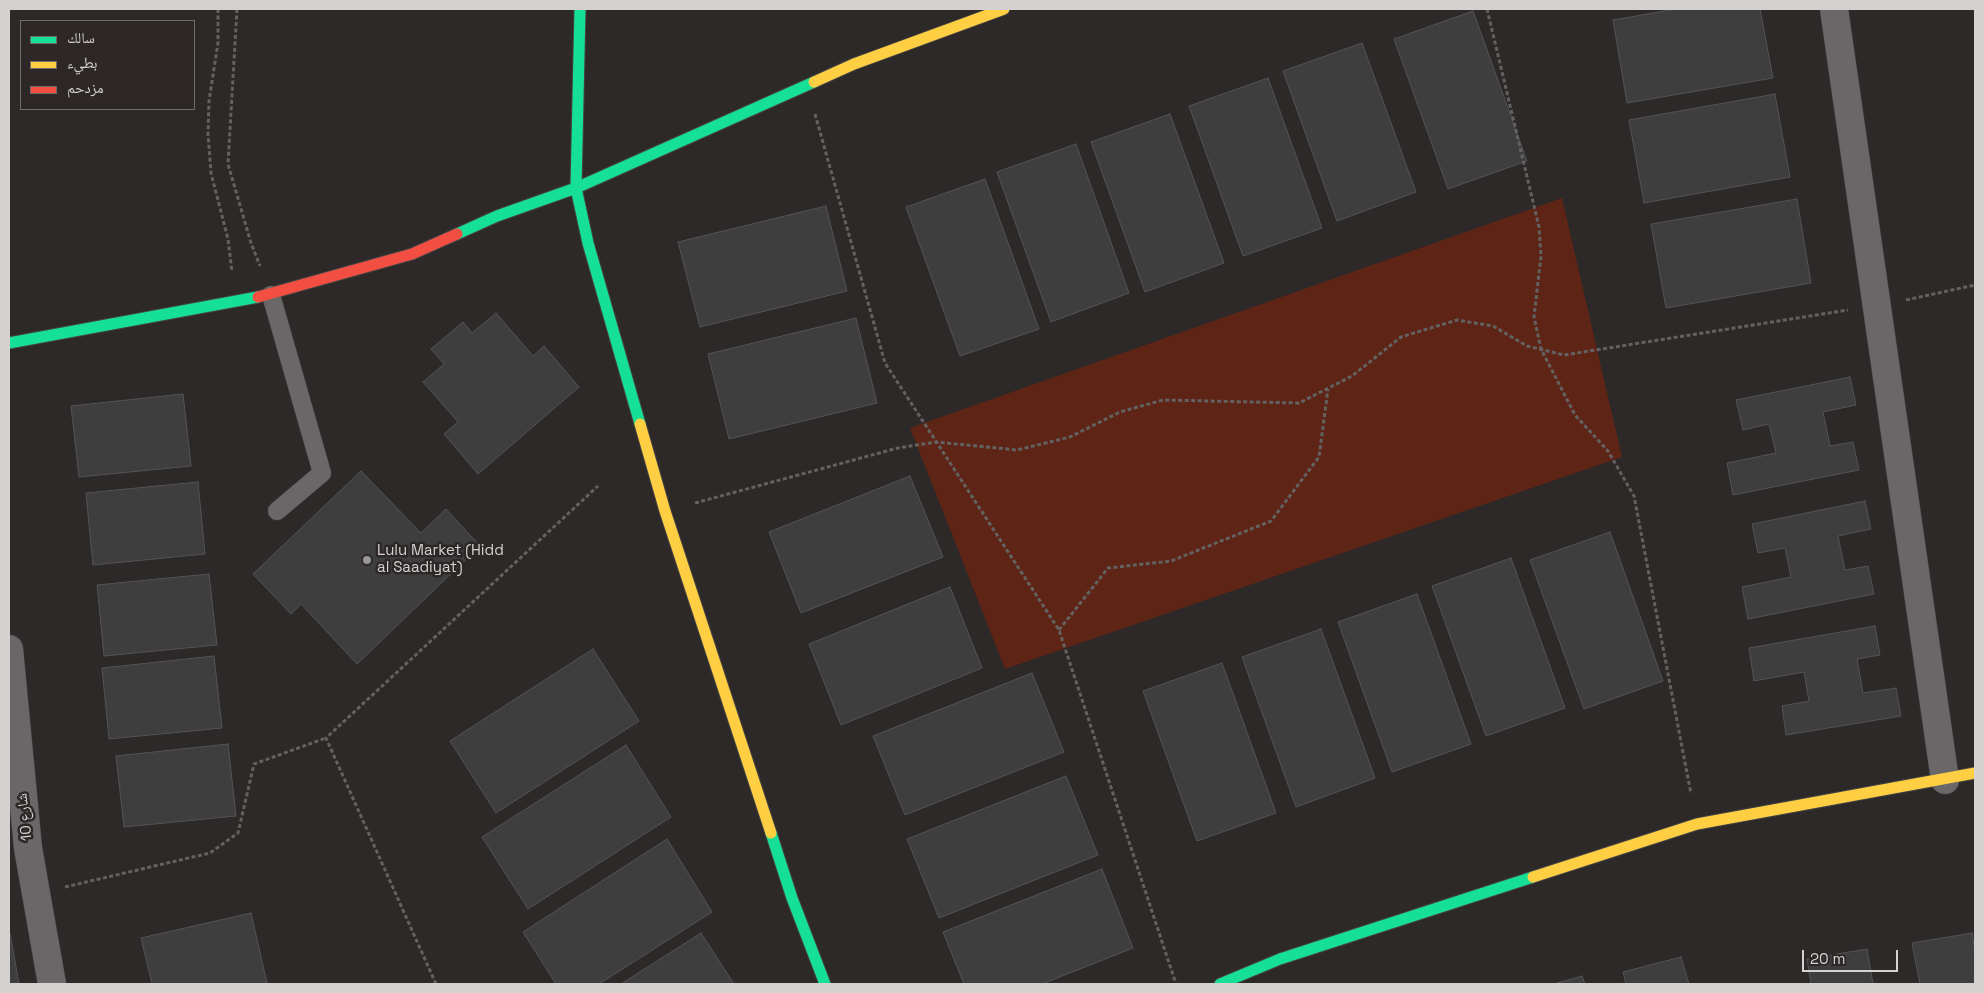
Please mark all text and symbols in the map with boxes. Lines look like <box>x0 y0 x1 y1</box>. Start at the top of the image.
legend <box>20 20 195 110</box>
text: سالك <box>67 28 95 47</box>
text: بطيء <box>67 53 97 72</box>
text: مزدحم <box>67 78 104 97</box>
place label: Lulu Market (Hidd al Saadiyat) <box>377 542 504 577</box>
marker: Lulu Market (Hidd al Saadiyat) <box>361 554 373 566</box>
street label: شارع 10 <box>14 792 36 842</box>
scale bar <box>1804 940 1900 972</box>
text: 20 m <box>1810 949 1845 968</box>

